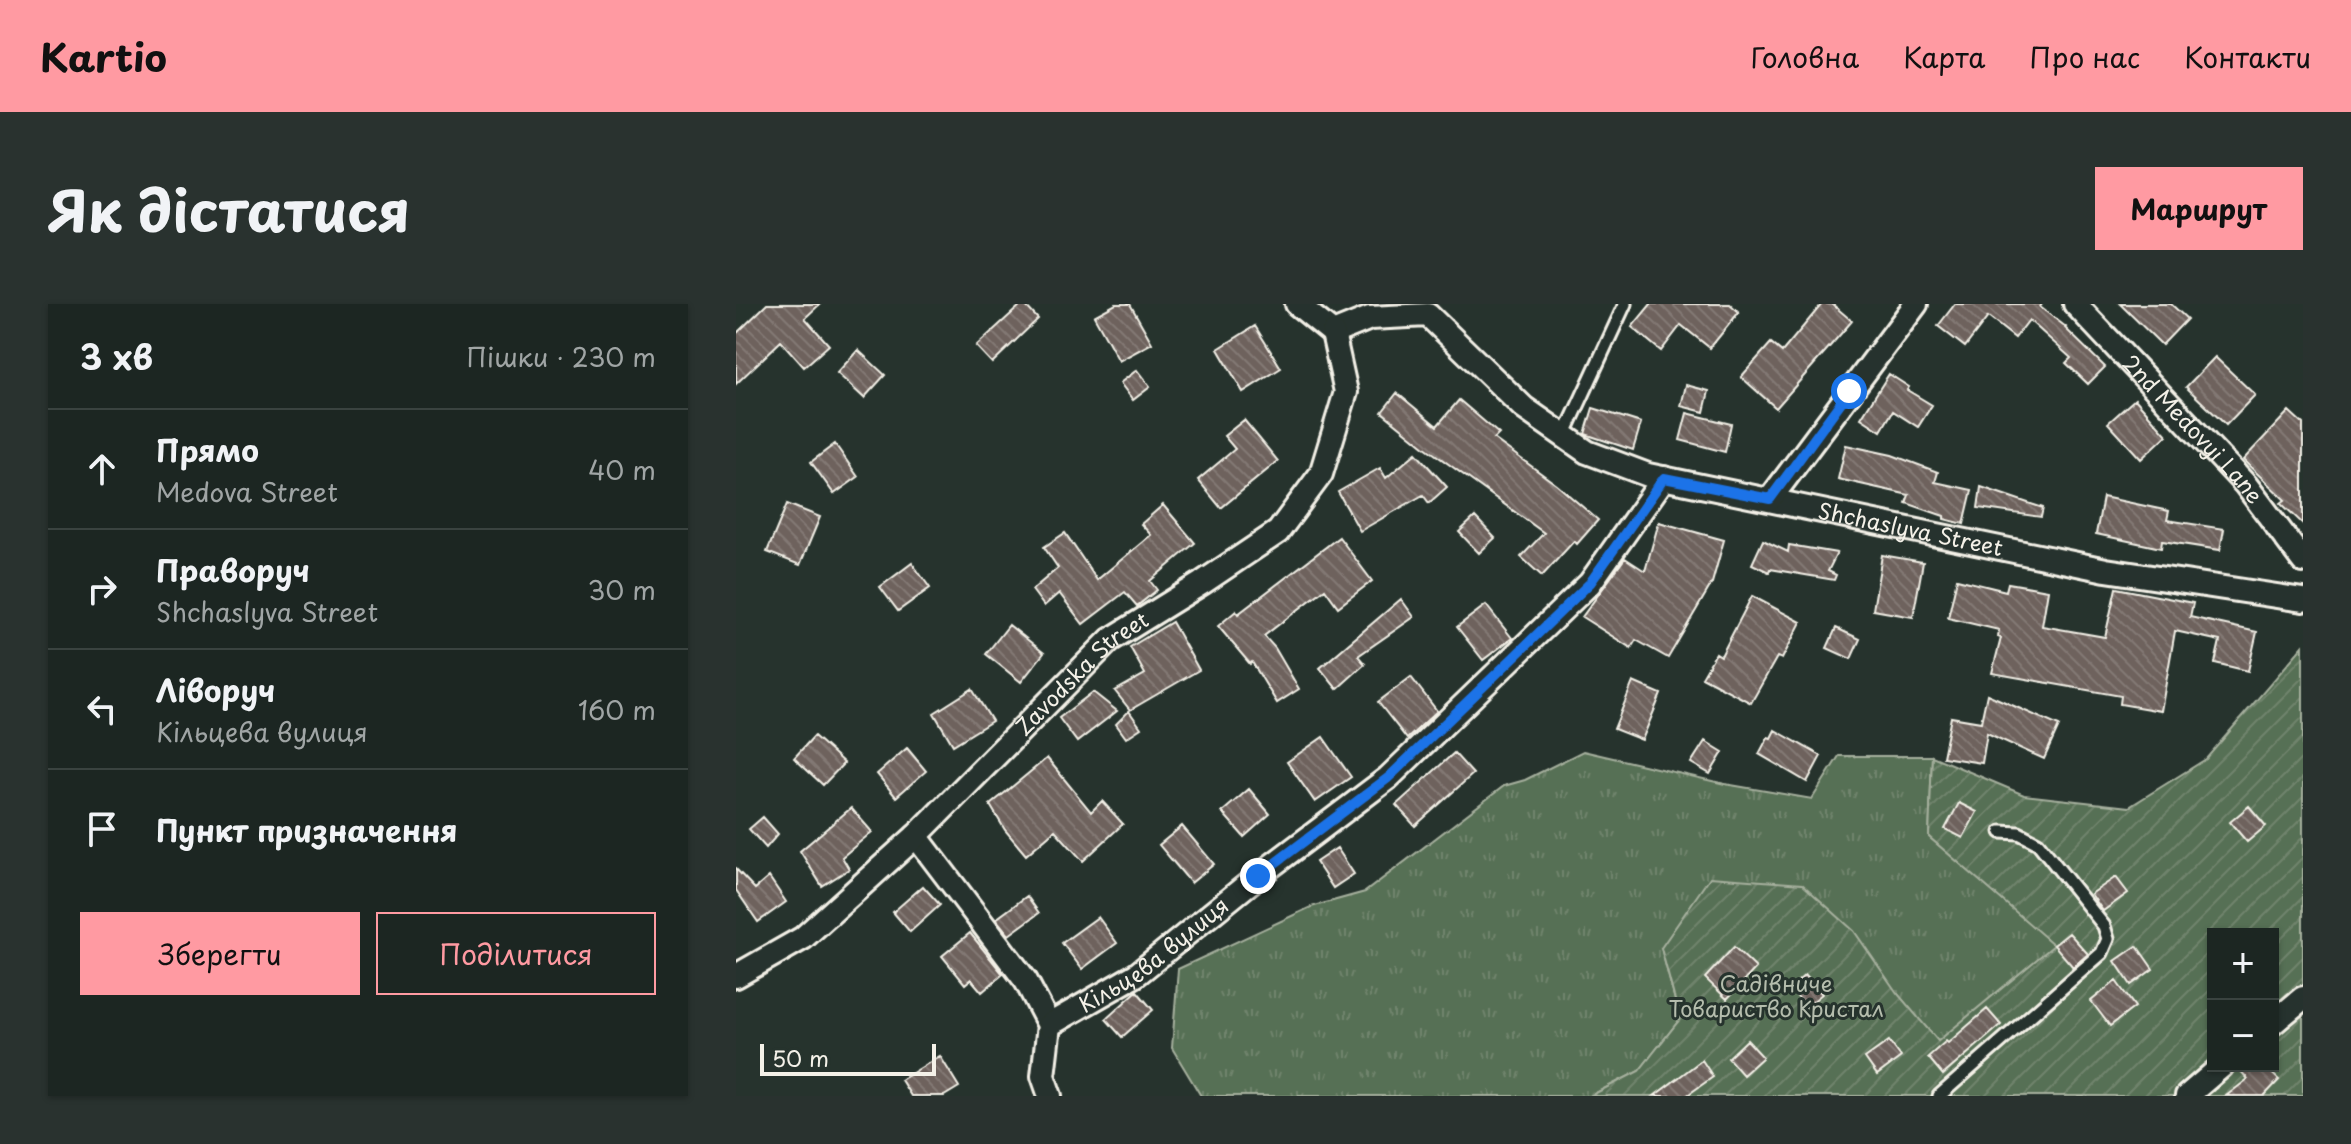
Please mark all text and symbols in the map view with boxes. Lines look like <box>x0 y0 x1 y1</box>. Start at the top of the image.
text: Kartio <box>40 28 167 85</box>
text: Головна <box>1750 35 1859 78</box>
text: Карта <box>1903 35 1985 78</box>
text: Про нас <box>2029 35 2140 78</box>
text: Контакти <box>2184 35 2311 78</box>
text: Як дістатися <box>48 166 410 251</box>
button: Маршрут <box>2095 167 2303 250</box>
text: 3 хв <box>80 330 153 382</box>
text: Пішки · 230 m <box>467 337 656 376</box>
street label: 2nd Medovyi Lane <box>2116 346 2272 510</box>
route start <box>1831 373 1867 409</box>
text: Прямо <box>156 427 259 472</box>
icon: ahead <box>80 447 124 491</box>
text: 40 m <box>588 450 656 489</box>
text: Medova Street <box>156 472 338 511</box>
street label: Shchaslyva Street <box>1815 493 2006 563</box>
text: Праворуч <box>156 547 310 592</box>
icon: right <box>80 567 124 611</box>
text: 30 m <box>588 570 656 609</box>
text: Shchaslyva Street <box>156 592 378 631</box>
street label: Zavodska Street <box>1007 602 1154 742</box>
text: Ліворуч <box>156 667 275 712</box>
icon: left <box>80 687 124 731</box>
text: 160 m <box>578 690 656 729</box>
text: Кільцева вулиця <box>156 712 368 751</box>
icon: arrive <box>80 807 124 851</box>
text: Пункт призначення <box>156 807 457 852</box>
route end <box>1240 858 1276 894</box>
street label: Кільцева вулиця <box>1072 888 1235 1020</box>
button: Зберегти <box>80 912 360 995</box>
button: Поділитися <box>376 912 656 995</box>
map controls <box>2207 928 2279 1072</box>
button: + <box>2207 928 2279 1000</box>
park label: Садівниче Товариство Кристал <box>1668 966 1884 1024</box>
button: − <box>2207 1000 2279 1072</box>
scale bar <box>760 1040 936 1076</box>
text: 50 m <box>772 1041 829 1074</box>

